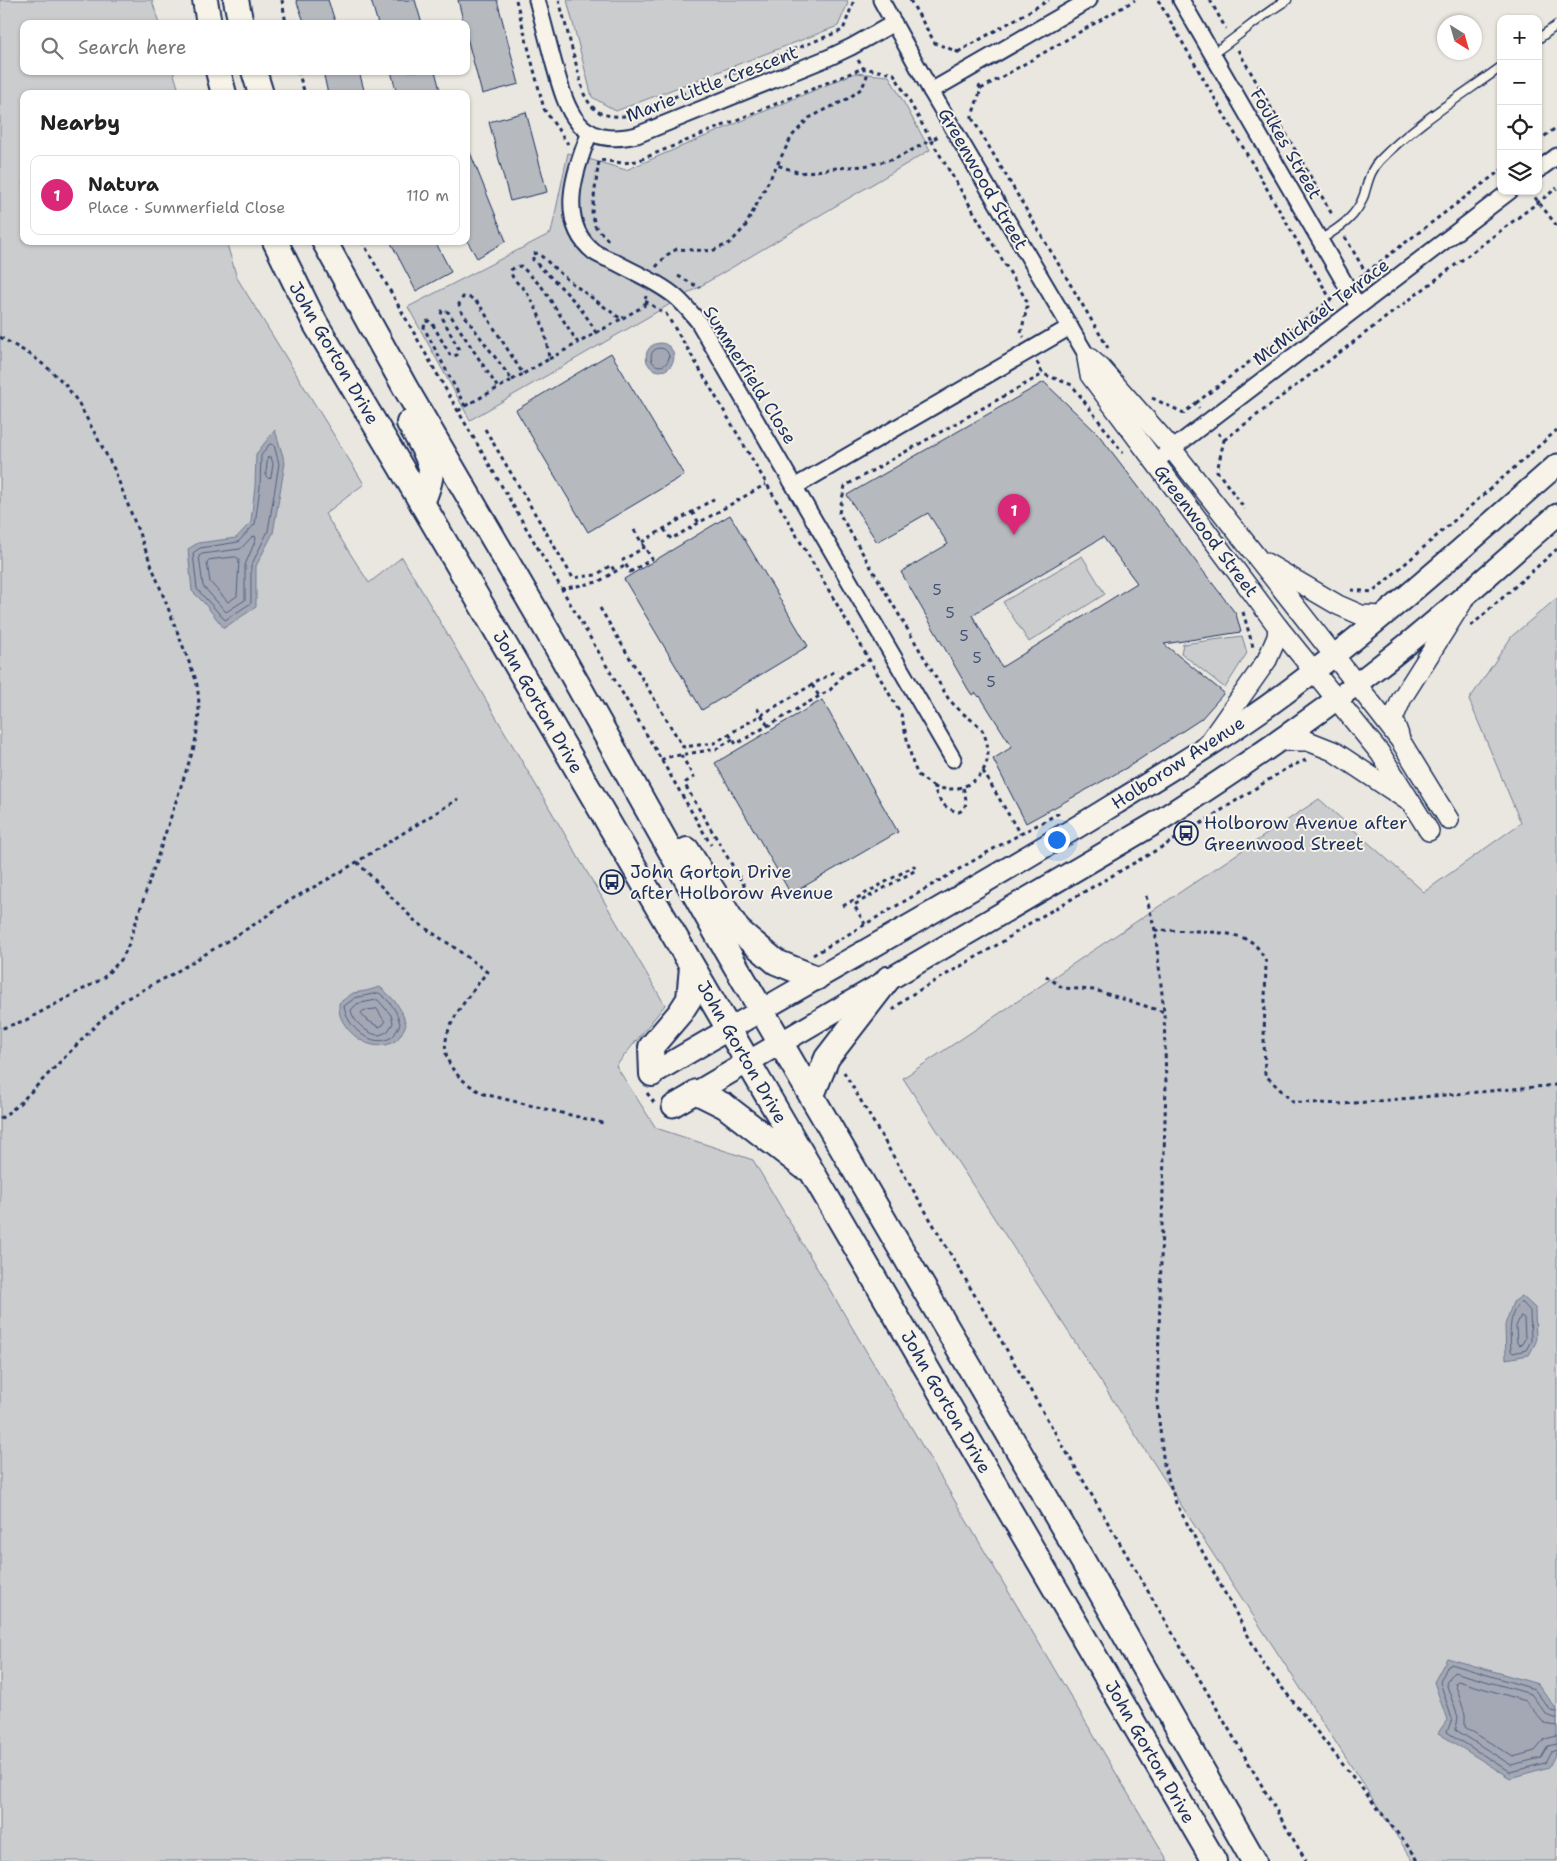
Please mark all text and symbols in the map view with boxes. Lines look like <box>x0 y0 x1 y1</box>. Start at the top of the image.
north arrow <box>1437 15 1482 60</box>
map controls <box>1497 15 1542 195</box>
button: + <box>1497 15 1542 60</box>
search box <box>20 20 470 75</box>
icon: search <box>38 34 66 62</box>
text: Search here <box>78 35 187 60</box>
street label: Marie Little Crescent <box>623 40 801 128</box>
button: − <box>1497 60 1542 105</box>
street label: Foulkes Street <box>1245 84 1327 204</box>
street label: Greenwood Street <box>933 104 1033 254</box>
button: locate <box>1497 105 1542 150</box>
text: Nearby <box>40 109 120 137</box>
button: layers <box>1497 150 1542 195</box>
text: Natura <box>88 172 159 197</box>
text: 1 <box>53 185 61 206</box>
text: 110 m <box>406 185 449 206</box>
text: Place · Summerfield Close <box>88 197 285 218</box>
street label: McMichael Terrace <box>1248 253 1394 371</box>
street label: John Gorton Drive <box>283 277 385 429</box>
street label: Summerfield Close <box>698 301 802 449</box>
street label: Greenwood Street <box>1148 460 1264 602</box>
pin: 1 <box>998 494 1030 535</box>
house number: 5 <box>932 580 942 600</box>
house number: 5 <box>945 603 955 623</box>
street label: John Gorton Drive <box>487 626 589 778</box>
house number: 5 <box>959 626 969 646</box>
house number: 5 <box>972 648 982 668</box>
house number: 5 <box>986 672 996 692</box>
street label: Holborow Avenue <box>1107 711 1249 815</box>
place label: Holborow Avenue after Greenwood Street <box>1204 811 1408 856</box>
bus stop icon: Holborow Avenue after Greenwood Street <box>1173 820 1199 846</box>
your location <box>1044 827 1070 853</box>
place label: John Gorton Drive after Holborow Avenue <box>630 860 834 905</box>
bus stop icon: John Gorton Drive after Holborow Avenue <box>599 869 625 895</box>
street label: John Gorton Drive <box>691 976 793 1128</box>
street label: John Gorton Drive <box>895 1326 997 1478</box>
street label: John Gorton Drive <box>1099 1676 1201 1828</box>

